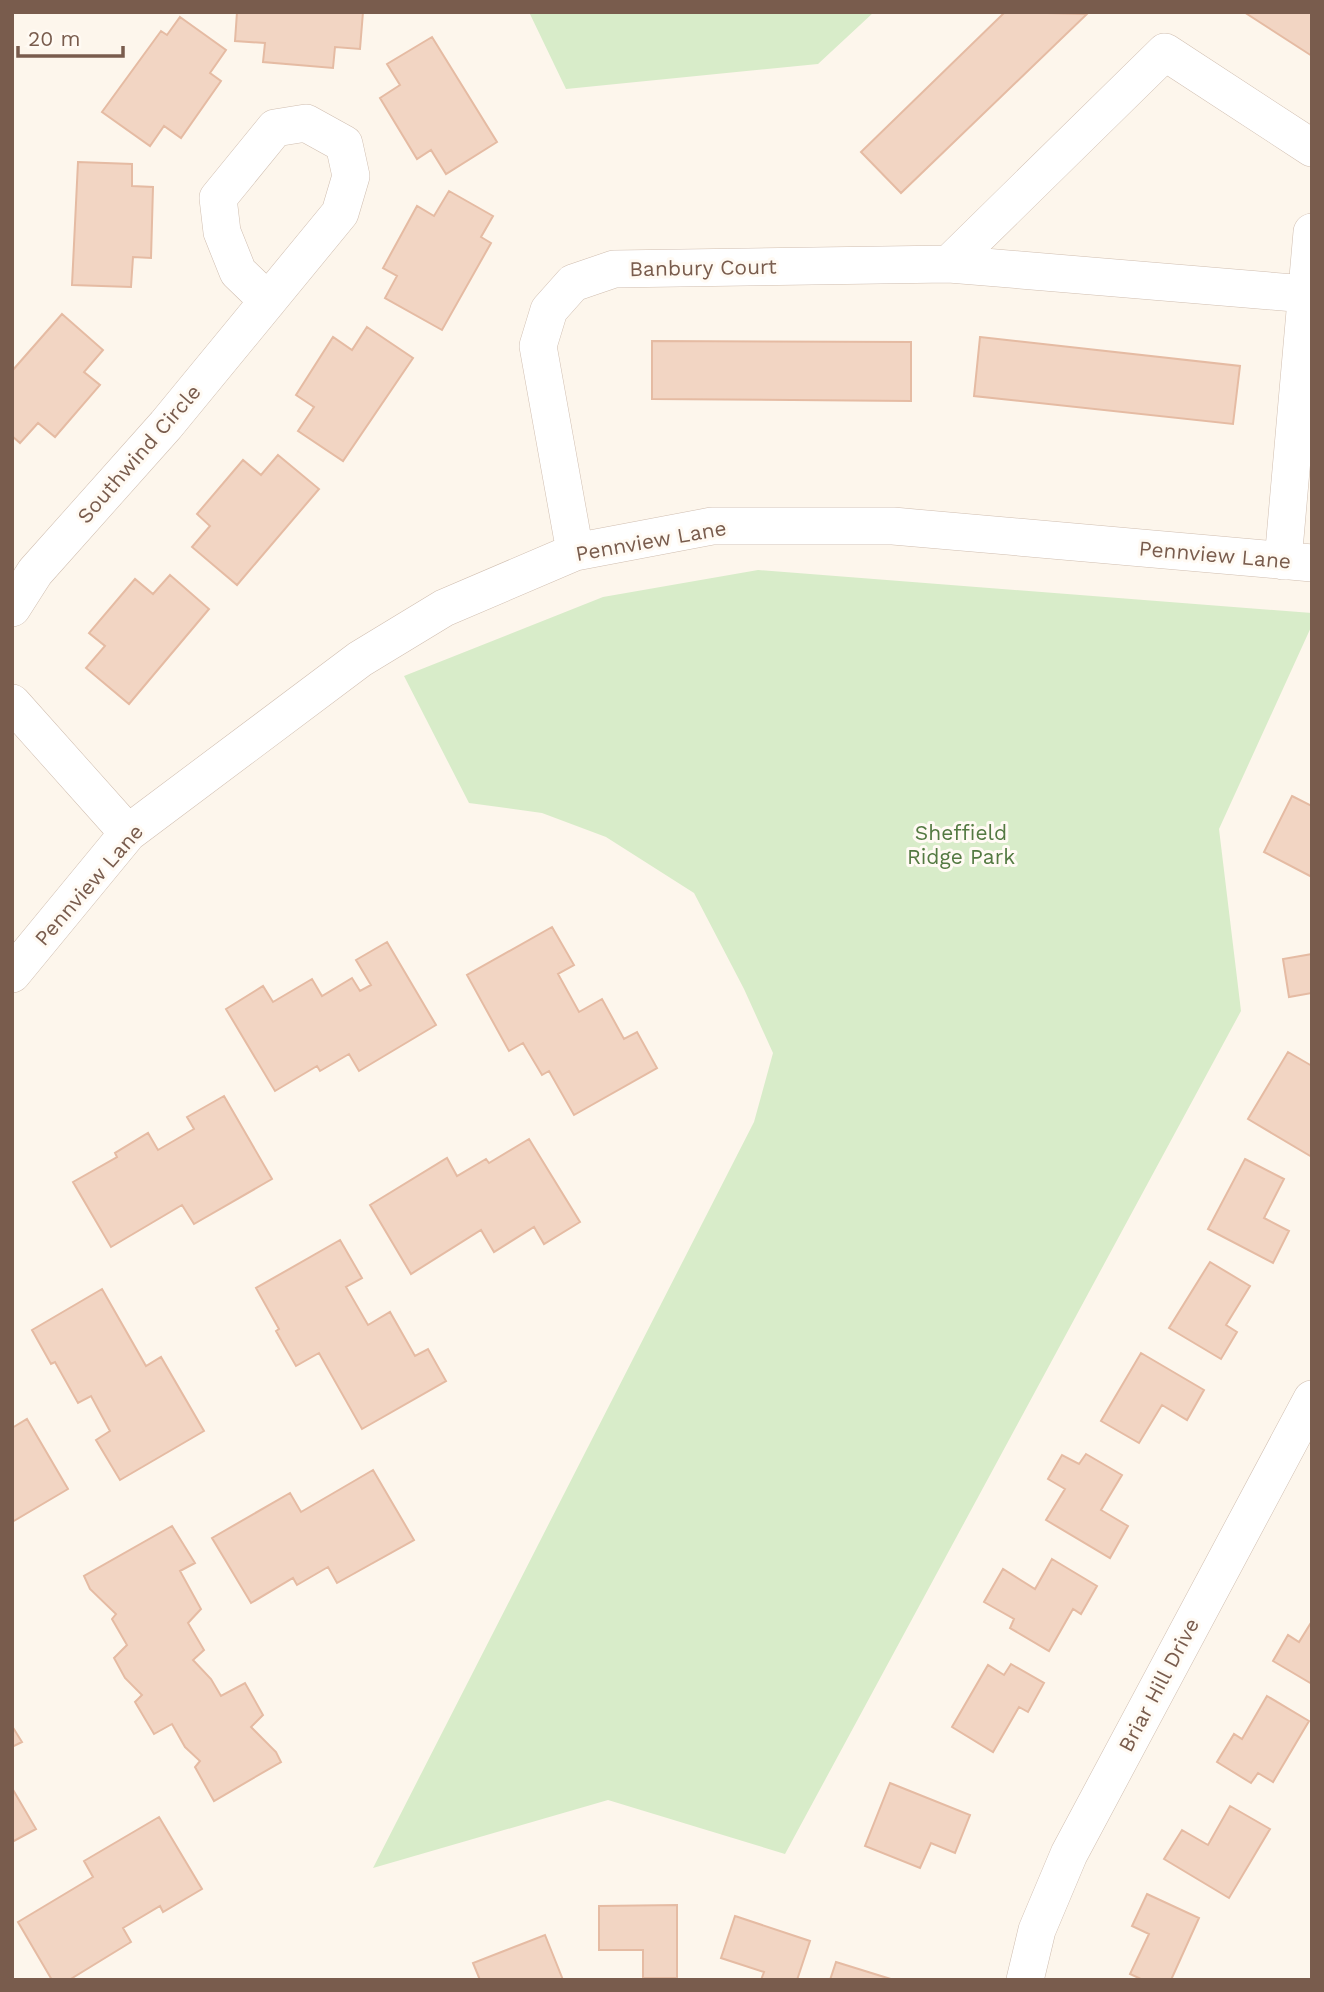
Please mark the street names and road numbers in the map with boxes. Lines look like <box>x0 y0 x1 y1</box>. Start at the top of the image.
street label: Banbury Court <box>629 254 777 281</box>
street label: Southwind Circle <box>72 379 206 528</box>
street label: Pennview Lane <box>574 515 728 566</box>
street label: Pennview Lane <box>1138 535 1292 574</box>
street label: Pennview Lane <box>29 819 148 950</box>
street label: Briar Hill Drive <box>1113 1614 1204 1756</box>

